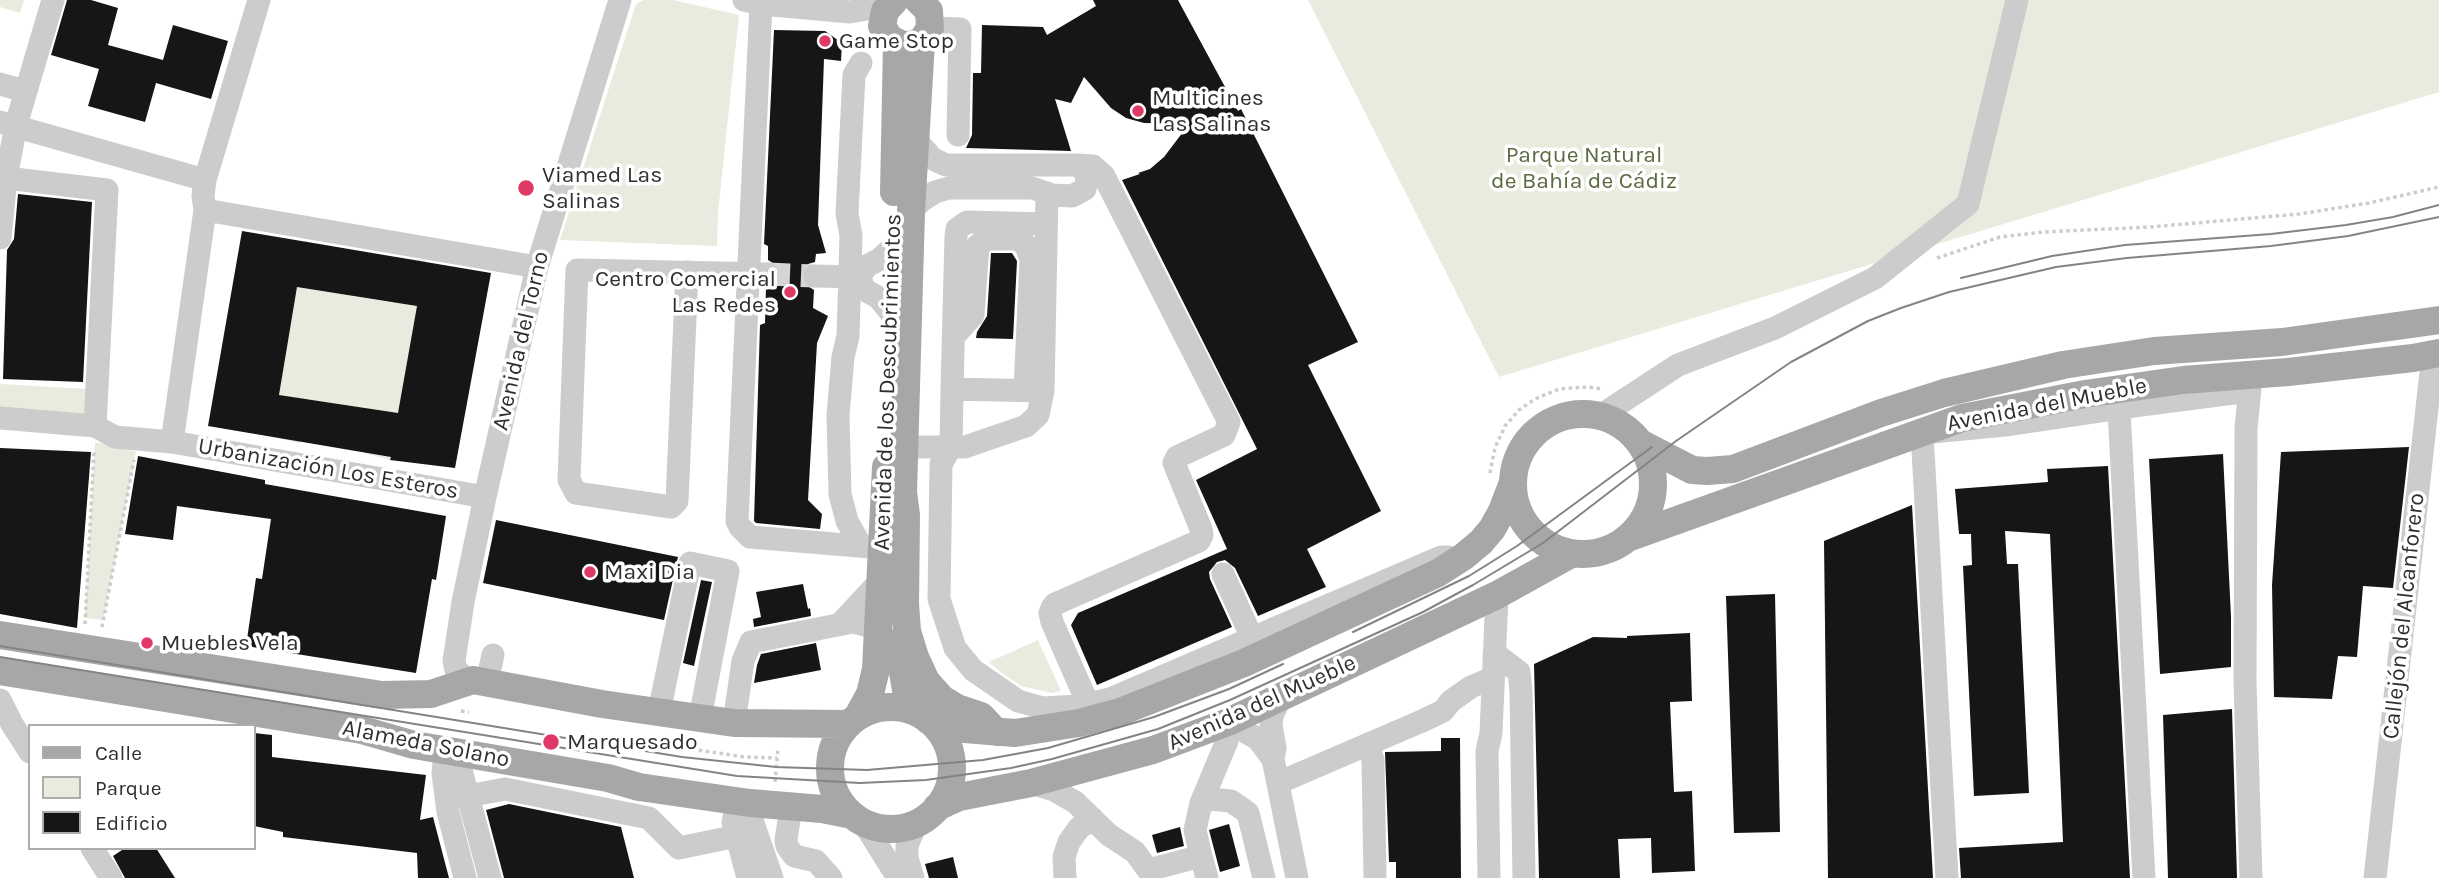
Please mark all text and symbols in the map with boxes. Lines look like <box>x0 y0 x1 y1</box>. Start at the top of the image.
place label: Game Stop <box>839 27 954 55</box>
marker: Game Stop <box>817 33 833 49</box>
place label: Multicines Las Salinas <box>1152 84 1271 138</box>
marker: Multicines Las Salinas <box>1130 103 1146 119</box>
park label: Parque Natural de Bahía de Cádiz <box>1491 141 1677 195</box>
place label: Viamed Las Salinas <box>542 161 662 215</box>
marker: Viamed Las Salinas <box>516 178 536 198</box>
street label: Avenida de los Descubrimientos <box>868 213 908 551</box>
street label: Avenida del Torno <box>487 249 555 433</box>
place label: Centro Comercial Las Redes <box>595 265 776 319</box>
marker: Centro Comercial Las Redes <box>782 284 798 300</box>
street label: Avenida del Mueble <box>1945 372 2149 438</box>
street label: Urbanización Los Esteros <box>196 432 460 506</box>
street label: Callejón del Alcanforero <box>2377 492 2431 740</box>
place label: Maxi Dia <box>604 558 695 586</box>
marker: Maxi Dia <box>582 564 598 580</box>
place label: Muebles Vela <box>161 629 299 657</box>
marker: Muebles Vela <box>139 635 155 651</box>
street label: Avenida del Mueble <box>1164 649 1360 757</box>
street label: Alameda Solano <box>340 714 512 774</box>
legend <box>28 724 256 850</box>
place label: Marquesado <box>567 728 698 756</box>
marker: Marquesado <box>541 732 561 752</box>
text: Calle <box>95 741 142 765</box>
text: Parque <box>95 776 162 800</box>
text: Edificio <box>95 811 168 835</box>

